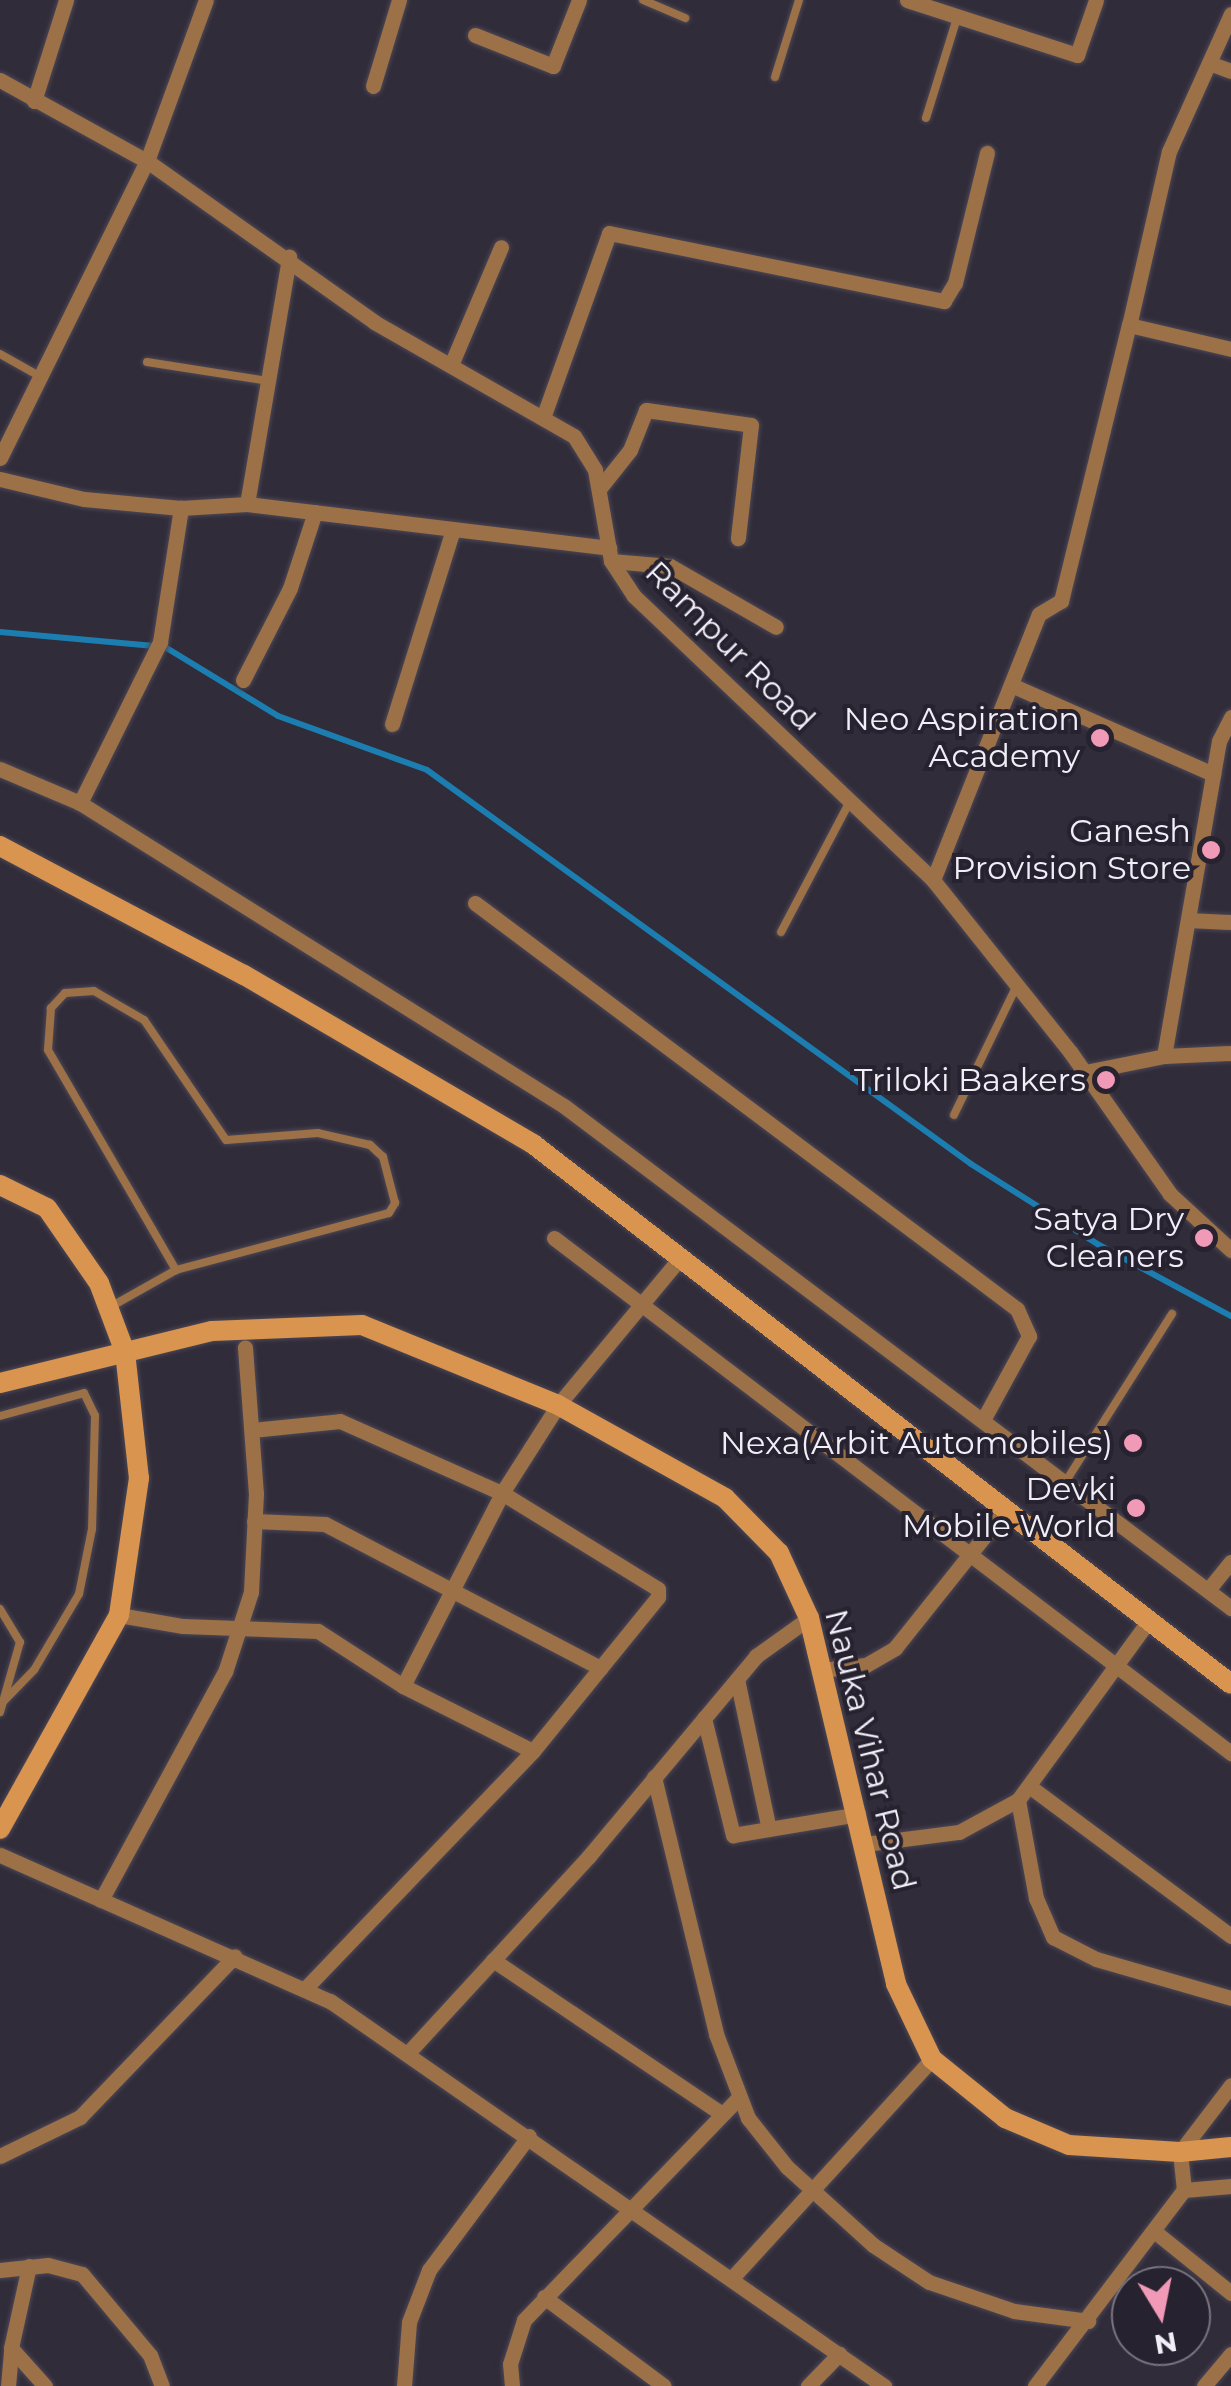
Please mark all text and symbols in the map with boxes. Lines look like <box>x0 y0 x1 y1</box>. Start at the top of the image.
street label: Rampur Road <box>637 553 823 739</box>
place label: Neo Aspiration Academy <box>844 701 1080 776</box>
marker: Neo Aspiration Academy <box>1089 727 1111 749</box>
place label: Ganesh Provision Store <box>953 813 1191 888</box>
marker: Ganesh Provision Store <box>1200 839 1222 861</box>
place label: Triloki Baakers <box>854 1061 1086 1099</box>
marker: Triloki Baakers <box>1095 1069 1117 1091</box>
place label: Satya Dry Cleaners <box>1033 1201 1184 1276</box>
marker: Satya Dry Cleaners <box>1193 1227 1215 1249</box>
place label: Nexa(Arbit Automobiles) <box>720 1424 1113 1462</box>
marker: Nexa(Arbit Automobiles) <box>1122 1432 1144 1454</box>
place label: Devki Mobile World <box>902 1471 1116 1546</box>
marker: Devki Mobile World <box>1125 1497 1147 1519</box>
street label: Nauka Vihar Road <box>817 1606 923 1894</box>
north arrow <box>1111 2266 1211 2366</box>
text: N <box>1152 2325 1180 2362</box>

